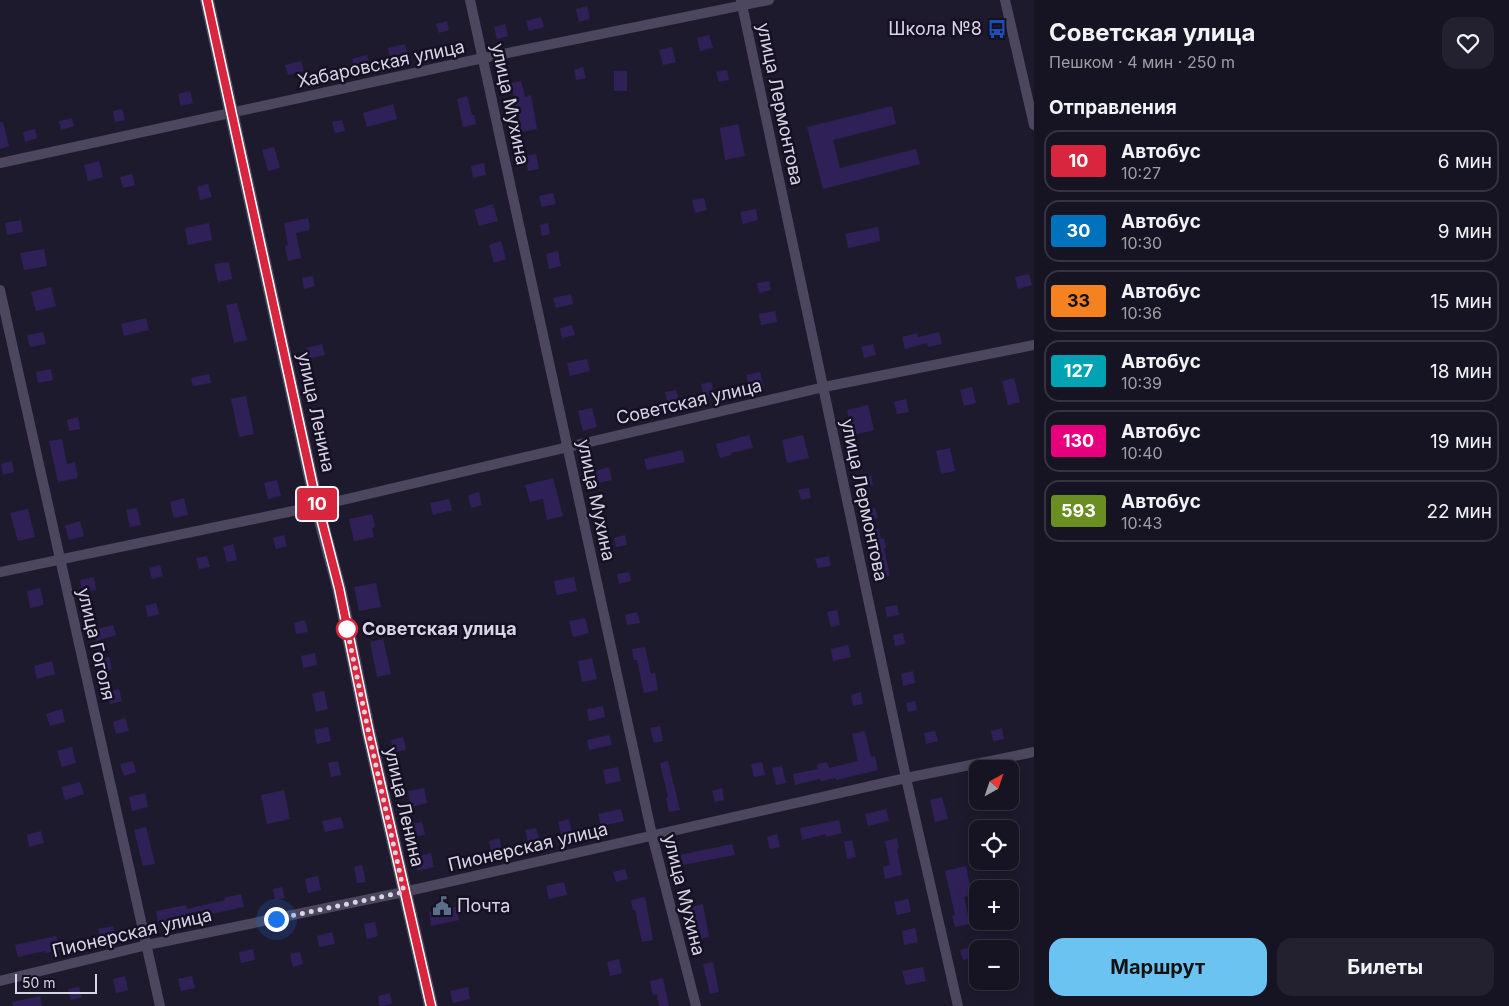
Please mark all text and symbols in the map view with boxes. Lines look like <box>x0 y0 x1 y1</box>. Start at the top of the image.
button: heart <box>1442 17 1494 69</box>
place label: Школа №8 <box>888 18 982 39</box>
bus stop icon: Школа №8 <box>986 18 1008 40</box>
text: Советская улица <box>1049 18 1255 47</box>
street label: улица Лермонтова <box>753 21 808 187</box>
street label: Хабаровская улица <box>295 36 466 92</box>
street label: улица Мухина <box>487 41 534 167</box>
text: Пешком · 4 мин · 250 m <box>1049 52 1235 72</box>
text: Отправления <box>1049 96 1177 119</box>
text: Автобус <box>1121 140 1201 163</box>
text: 10 <box>1069 150 1088 171</box>
text: 6 мин <box>1438 150 1492 173</box>
text: 10:27 <box>1121 163 1161 183</box>
text: Автобус <box>1121 210 1201 233</box>
text: 30 <box>1067 220 1090 241</box>
text: 9 мин <box>1438 220 1492 243</box>
text: 10:30 <box>1121 233 1162 253</box>
text: Автобус <box>1121 280 1201 303</box>
text: 33 <box>1067 290 1090 311</box>
text: 15 мин <box>1430 290 1492 313</box>
text: 10:36 <box>1121 303 1162 323</box>
street label: улица Ленина <box>294 350 339 474</box>
text: Автобус <box>1121 350 1201 373</box>
text: 127 <box>1064 360 1093 381</box>
text: 18 мин <box>1430 360 1492 383</box>
text: 10:39 <box>1121 373 1162 393</box>
street label: Советская улица <box>614 375 764 429</box>
street label: улица Лермонтова <box>837 417 892 583</box>
text: Автобус <box>1121 420 1201 443</box>
text: 130 <box>1063 430 1094 451</box>
text: 19 мин <box>1430 430 1492 453</box>
street label: улица Мухина <box>573 437 620 563</box>
text: 10:40 <box>1121 443 1163 463</box>
line badge: 10 <box>294 488 340 520</box>
text: Автобус <box>1121 490 1201 513</box>
text: 10 <box>307 493 327 514</box>
text: 593 <box>1061 500 1096 521</box>
text: 22 мин <box>1426 500 1492 523</box>
text: 10:43 <box>1121 513 1162 533</box>
street label: улица Гоголя <box>73 586 120 702</box>
marker: Советская улица <box>336 618 358 640</box>
place label: Советская улица <box>362 618 517 639</box>
street label: улица Ленина <box>381 745 428 869</box>
north arrow <box>969 760 1019 810</box>
map controls <box>969 760 1019 990</box>
street label: Пионерская улица <box>446 818 610 875</box>
button: locate <box>969 820 1019 870</box>
street label: улица Мухина <box>659 832 710 958</box>
button: + <box>969 880 1019 930</box>
public building icon: Почта <box>431 895 453 917</box>
place label: Почта <box>457 895 510 916</box>
street label: Пионерская улица <box>50 904 214 961</box>
your location <box>264 907 289 932</box>
button: Маршрут <box>1049 938 1267 996</box>
button: Билеты <box>1277 938 1494 996</box>
button: − <box>969 940 1019 990</box>
scale bar <box>15 971 98 994</box>
text: 50 m <box>22 974 56 991</box>

